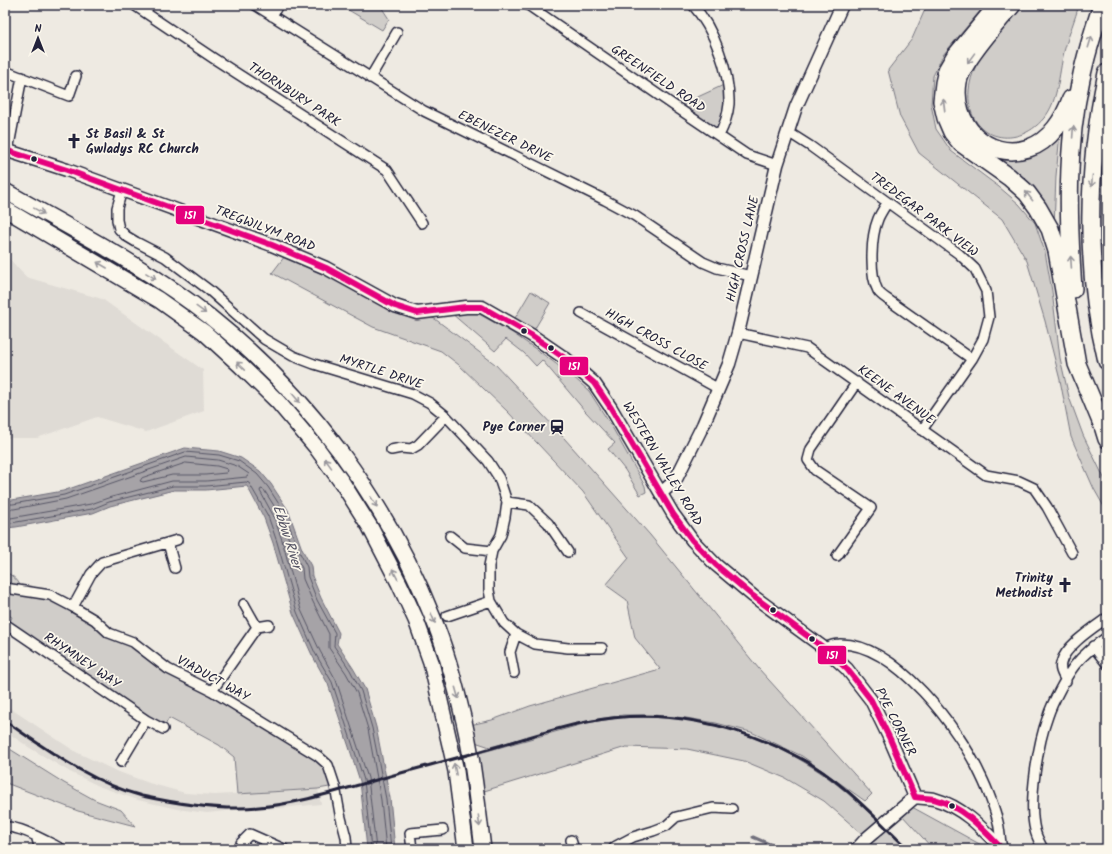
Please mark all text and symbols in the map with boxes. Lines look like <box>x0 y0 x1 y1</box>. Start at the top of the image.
north arrow <box>18 18 58 58</box>
text: N <box>35 20 42 38</box>
one-way arrow <box>1087 36 1095 48</box>
street label: GREENFIELD ROAD <box>606 39 710 119</box>
one-way arrow <box>967 52 975 63</box>
street label: THORNBURY PARK <box>244 57 345 133</box>
one-way arrow <box>940 99 948 112</box>
street label: EBENEZER DRIVE <box>454 105 556 169</box>
place label: St Basil & St Gwladys RC Church <box>86 124 199 160</box>
one-way arrow <box>1069 126 1076 139</box>
church icon: St Basil & St Gwladys RC Church <box>65 132 83 150</box>
unlabelled marker <box>29 154 39 164</box>
street label: TREDEGAR PARK VIEW <box>865 167 983 263</box>
one-way arrow <box>1088 174 1095 187</box>
one-way arrow <box>1025 191 1034 202</box>
street label: HIGH CROSS LANE <box>721 193 766 304</box>
street label: TREGWILYM ROAD <box>212 200 318 258</box>
line badge: 151 <box>175 205 205 225</box>
one-way arrow <box>33 207 45 215</box>
text: 151 <box>184 207 197 225</box>
one-way arrow <box>1068 256 1075 269</box>
one-way arrow <box>96 261 108 269</box>
one-way arrow <box>145 272 156 280</box>
street label: HIGH CROSS CLOSE <box>601 303 711 377</box>
one-way arrow <box>195 306 206 314</box>
unlabelled marker <box>519 326 529 336</box>
unlabelled marker <box>546 343 556 353</box>
street label: MYRTLE DRIVE <box>337 349 426 396</box>
line badge: 151 <box>559 356 589 376</box>
text: 151 <box>568 358 581 376</box>
street label: KEENE AVENUE <box>853 360 939 431</box>
one-way arrow <box>236 361 246 371</box>
one-way arrow <box>292 393 301 403</box>
street label: WESTERN VALLEY ROAD <box>616 398 708 530</box>
place label: Pye Corner <box>483 417 546 438</box>
station icon: Pye Corner <box>548 418 566 436</box>
one-way arrow <box>324 458 332 469</box>
one-way arrow <box>371 496 379 508</box>
water label: Ebbw River <box>266 502 309 575</box>
place label: Trinity Methodist <box>995 568 1053 604</box>
one-way arrow <box>390 569 398 581</box>
church icon: Trinity Methodist <box>1056 576 1074 594</box>
unlabelled marker <box>768 605 778 615</box>
one-way arrow <box>430 611 437 623</box>
street label: RHYMNEY WAY <box>39 627 125 695</box>
unlabelled marker <box>807 634 817 644</box>
line badge: 151 <box>817 645 847 665</box>
text: 151 <box>826 647 839 665</box>
street label: VIADUCT WAY <box>173 650 254 708</box>
street label: PYE CORNER <box>869 684 921 760</box>
one-way arrow <box>454 686 461 699</box>
one-way arrow <box>451 763 459 776</box>
unlabelled marker <box>947 801 957 811</box>
one-way arrow <box>476 814 483 827</box>

